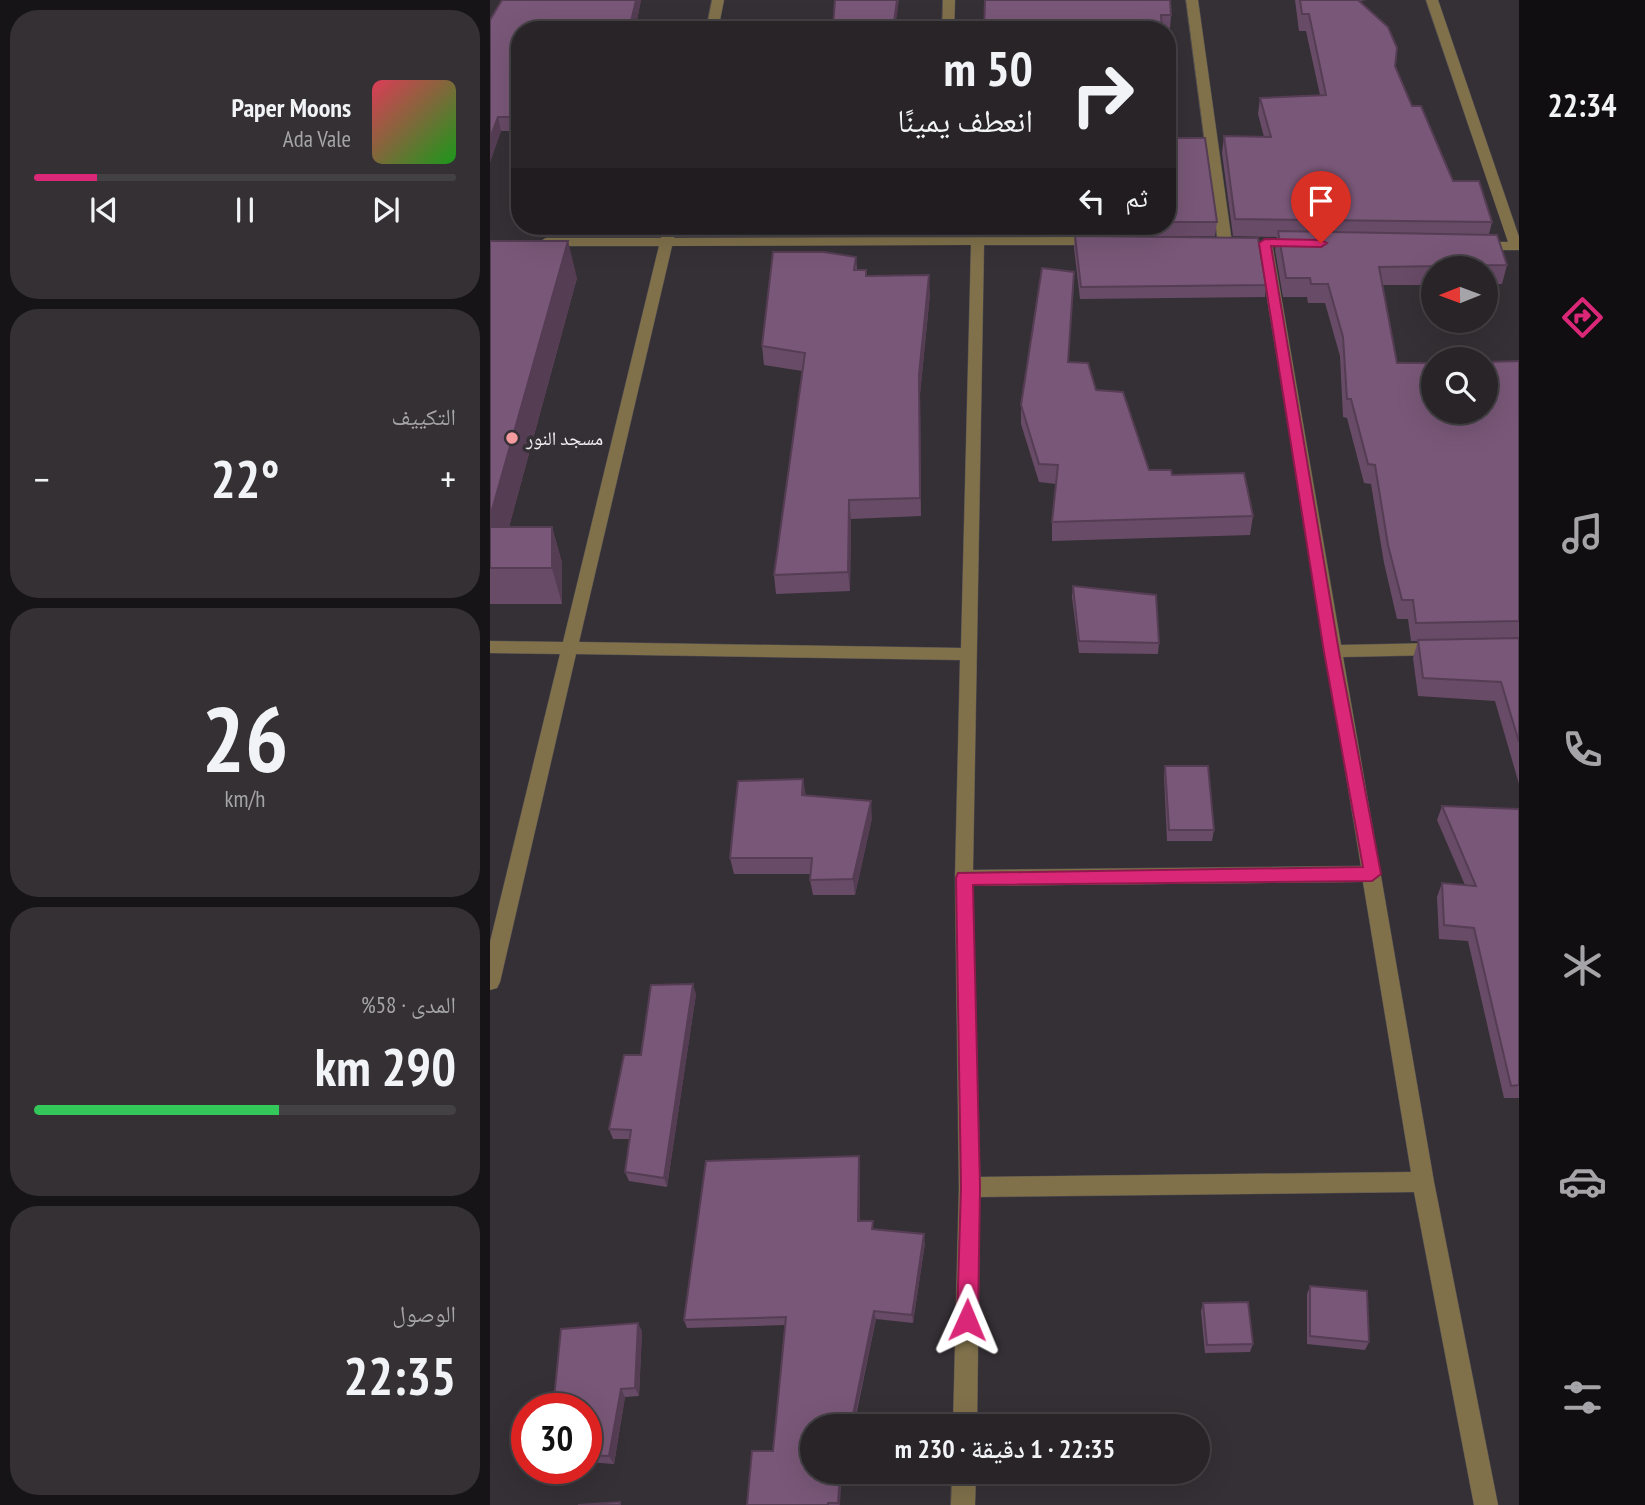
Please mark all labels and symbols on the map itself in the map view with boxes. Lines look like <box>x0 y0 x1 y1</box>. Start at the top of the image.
pin <box>1291 171 1351 243</box>
north arrow <box>1421 256 1498 332</box>
place label: مسجد النور <box>525 426 603 450</box>
marker: مسجد النور <box>504 430 520 446</box>
position arrow <box>930 1283 1004 1357</box>
speed limit sign: 30 <box>511 1393 602 1484</box>

